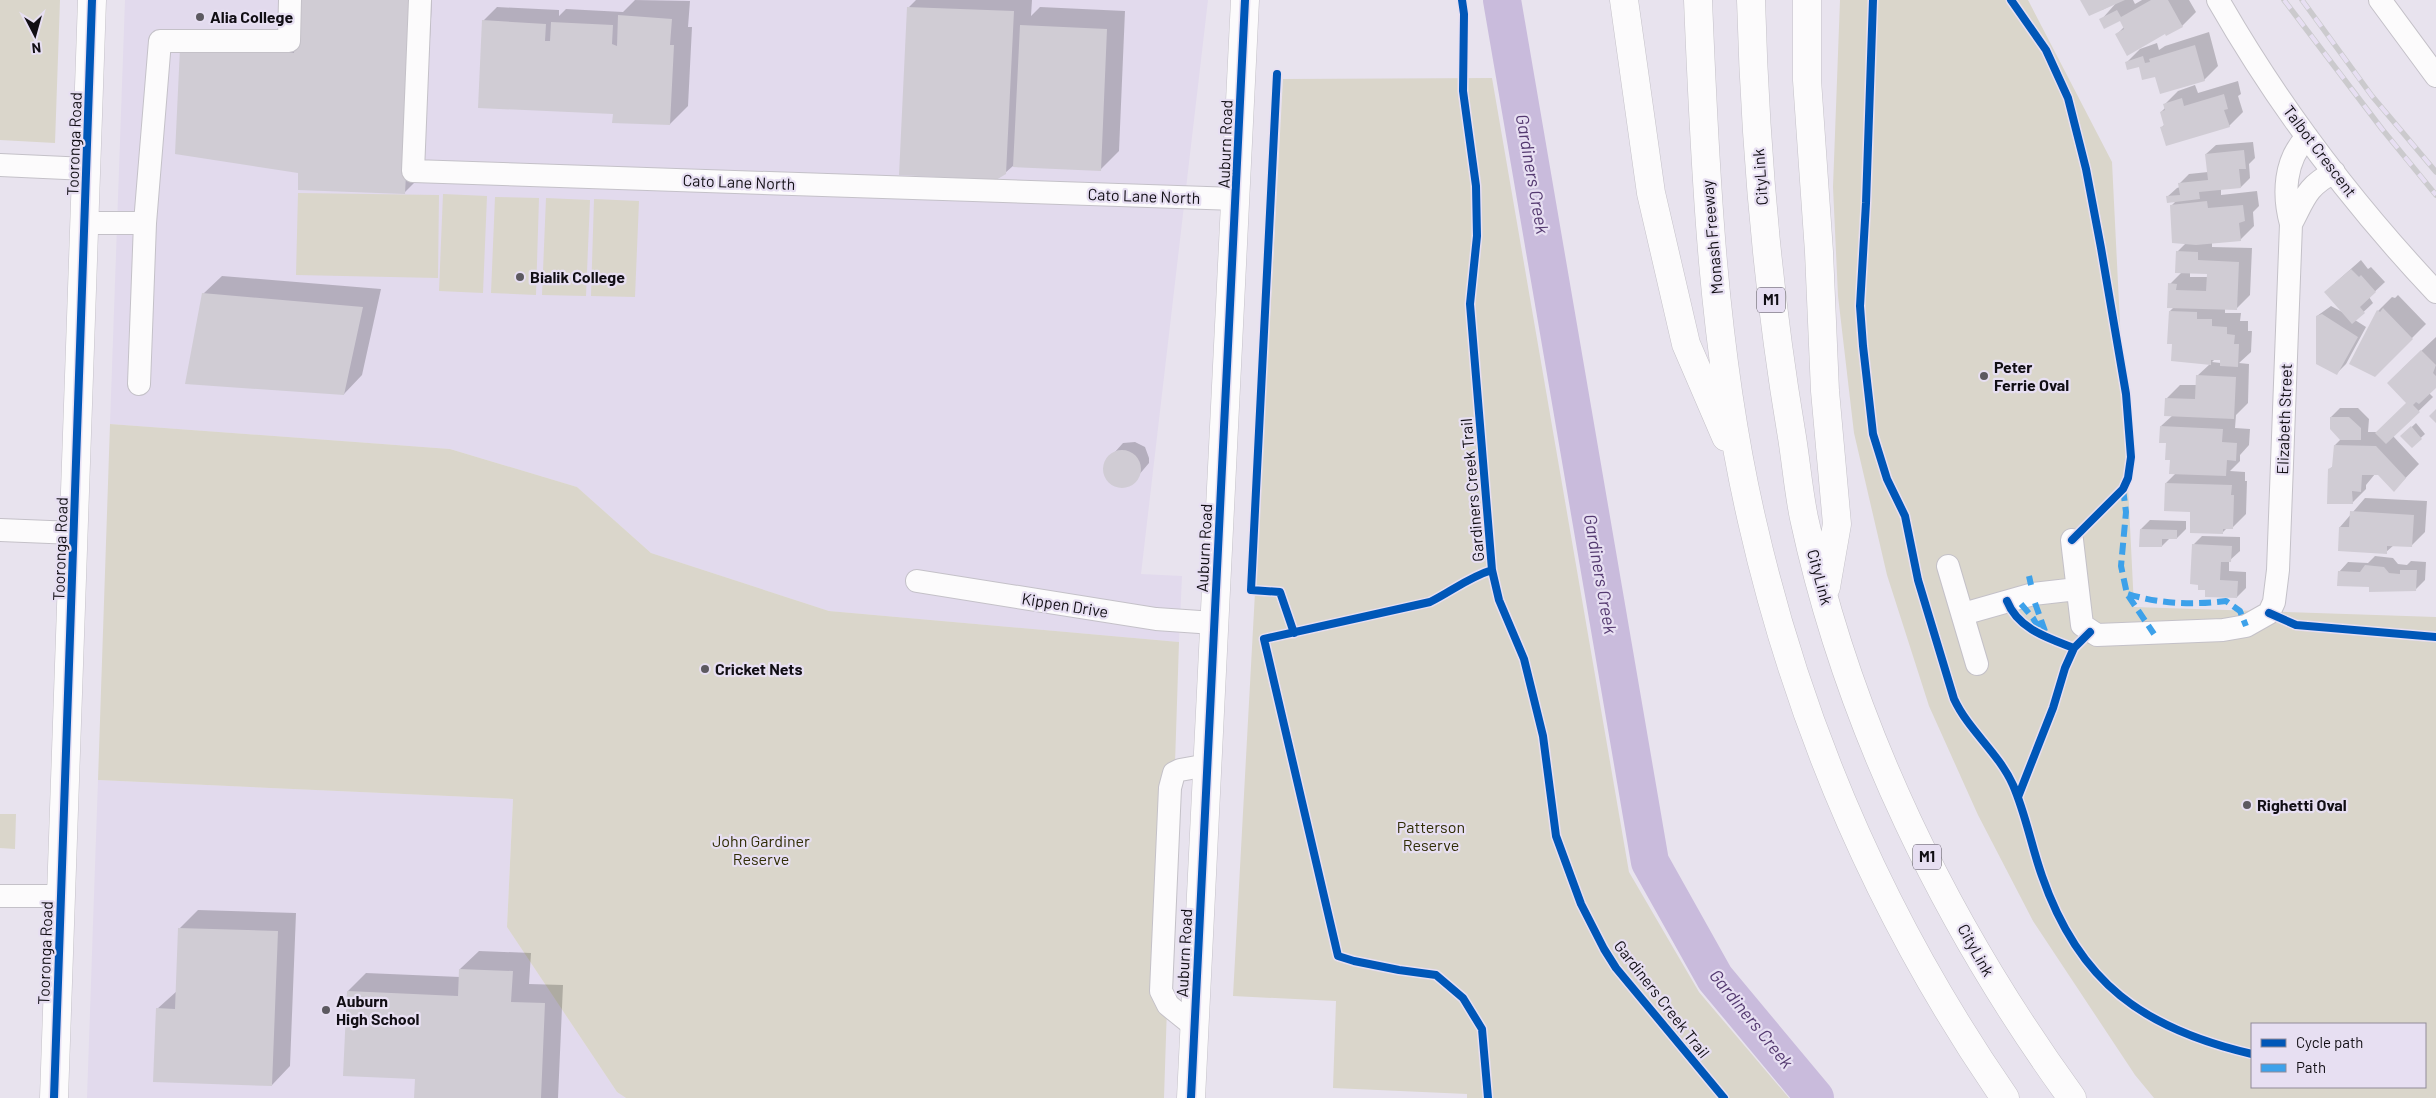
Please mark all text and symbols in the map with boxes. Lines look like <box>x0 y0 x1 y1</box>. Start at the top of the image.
place label: Alia College <box>210 7 293 26</box>
north arrow <box>10 10 60 60</box>
marker: Alia College <box>194 11 206 23</box>
text: N <box>31 39 42 57</box>
street label: Tooronga Road <box>62 92 85 196</box>
street label: Auburn Road <box>1213 99 1236 189</box>
street label: Talbot Crescent <box>2280 101 2361 200</box>
water label: Gardiners Creek <box>1512 112 1554 236</box>
street label: CityLink <box>1748 148 1771 206</box>
street label: Cato Lane North <box>682 170 796 193</box>
street label: Monash Freeway <box>1697 178 1726 295</box>
street label: Cato Lane North <box>1087 184 1201 207</box>
place label: Bialik College <box>530 267 625 286</box>
marker: Bialik College <box>514 271 526 283</box>
road number: M1 <box>1757 288 1785 312</box>
place label: Peter Ferrie Oval <box>1994 357 2069 394</box>
street label: Elizabeth Street <box>2272 363 2295 475</box>
marker: Peter Ferrie Oval <box>1978 370 1990 382</box>
street label: Gardiners Creek Trail <box>1456 418 1487 563</box>
street label: Tooronga Road <box>48 497 71 601</box>
street label: Auburn Road <box>1192 503 1215 593</box>
water label: Gardiners Creek <box>1580 512 1622 636</box>
street label: CityLink <box>1804 547 1837 607</box>
street label: Kippen Drive <box>1020 588 1110 621</box>
place label: Cricket Nets <box>715 659 802 678</box>
marker: Cricket Nets <box>699 663 711 675</box>
place label: Righetti Oval <box>2257 795 2347 814</box>
marker: Righetti Oval <box>2241 799 2253 811</box>
park label: Patterson Reserve <box>1397 817 1465 854</box>
park label: John Gardiner Reserve <box>712 831 810 868</box>
road number: M1 <box>1913 844 1941 870</box>
street label: Tooronga Road <box>33 901 56 1005</box>
street label: Auburn Road <box>1172 908 1195 998</box>
street label: CityLink <box>1954 920 1999 979</box>
street label: Gardiners Creek Trail <box>1611 936 1714 1061</box>
water label: Gardiners Creek <box>1705 964 1799 1073</box>
place label: Auburn High School <box>336 991 420 1028</box>
marker: Auburn High School <box>320 1004 332 1016</box>
legend <box>2251 1023 2426 1088</box>
text: Cycle path <box>2296 1033 2363 1051</box>
text: Path <box>2296 1058 2326 1076</box>

